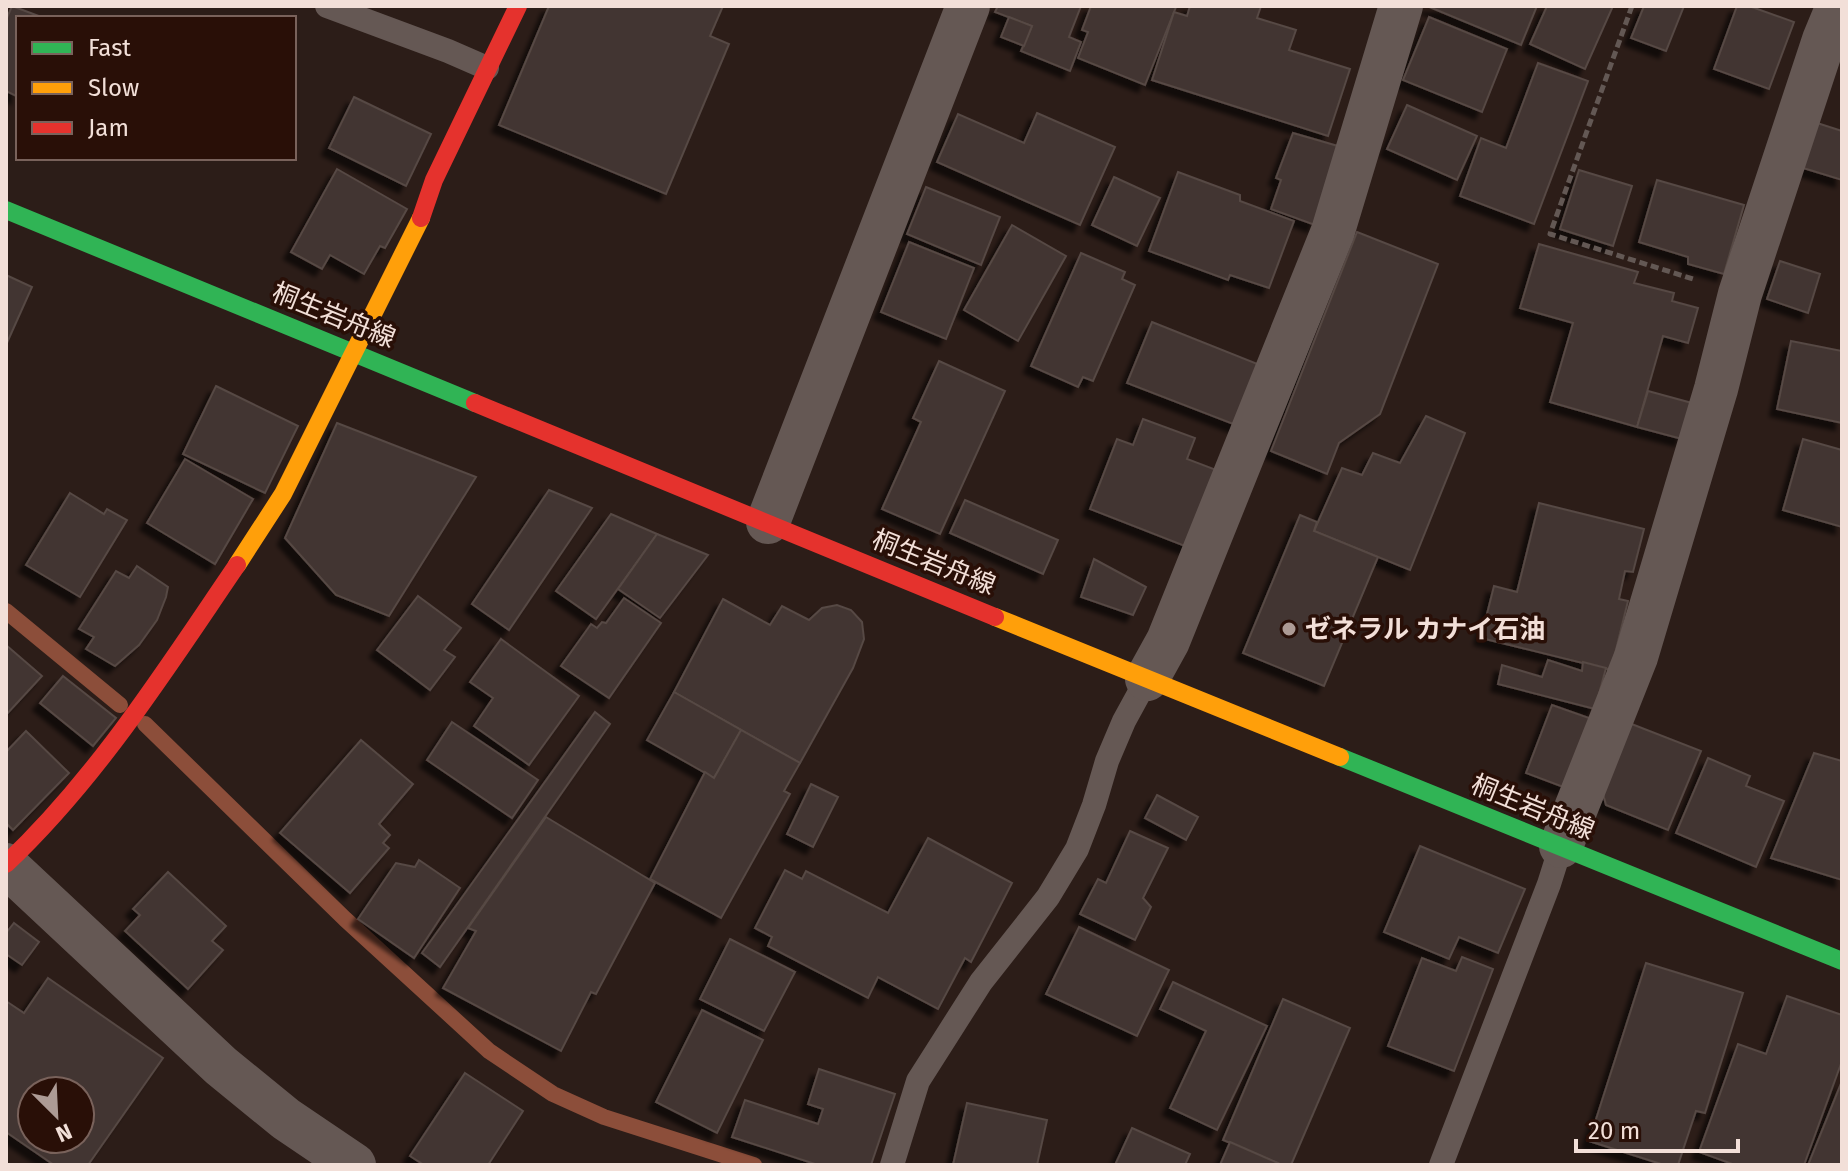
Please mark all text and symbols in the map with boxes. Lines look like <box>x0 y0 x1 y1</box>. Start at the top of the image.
legend <box>16 16 296 160</box>
text: Fast <box>88 34 131 62</box>
text: Slow <box>88 74 139 102</box>
text: Jam <box>88 114 129 142</box>
street label: 桐生岩舟線 <box>268 277 400 354</box>
street label: 桐生岩舟線 <box>868 524 1000 601</box>
place label: ゼネラル カナイ石油 <box>1305 614 1545 645</box>
marker: ゼネラル カナイ石油 <box>1280 620 1298 638</box>
street label: 桐生岩舟線 <box>1467 769 1599 846</box>
north arrow <box>16 1075 96 1155</box>
scale bar <box>1576 1103 1738 1153</box>
text: 20 m <box>1588 1117 1640 1145</box>
text: N <box>52 1118 76 1148</box>

